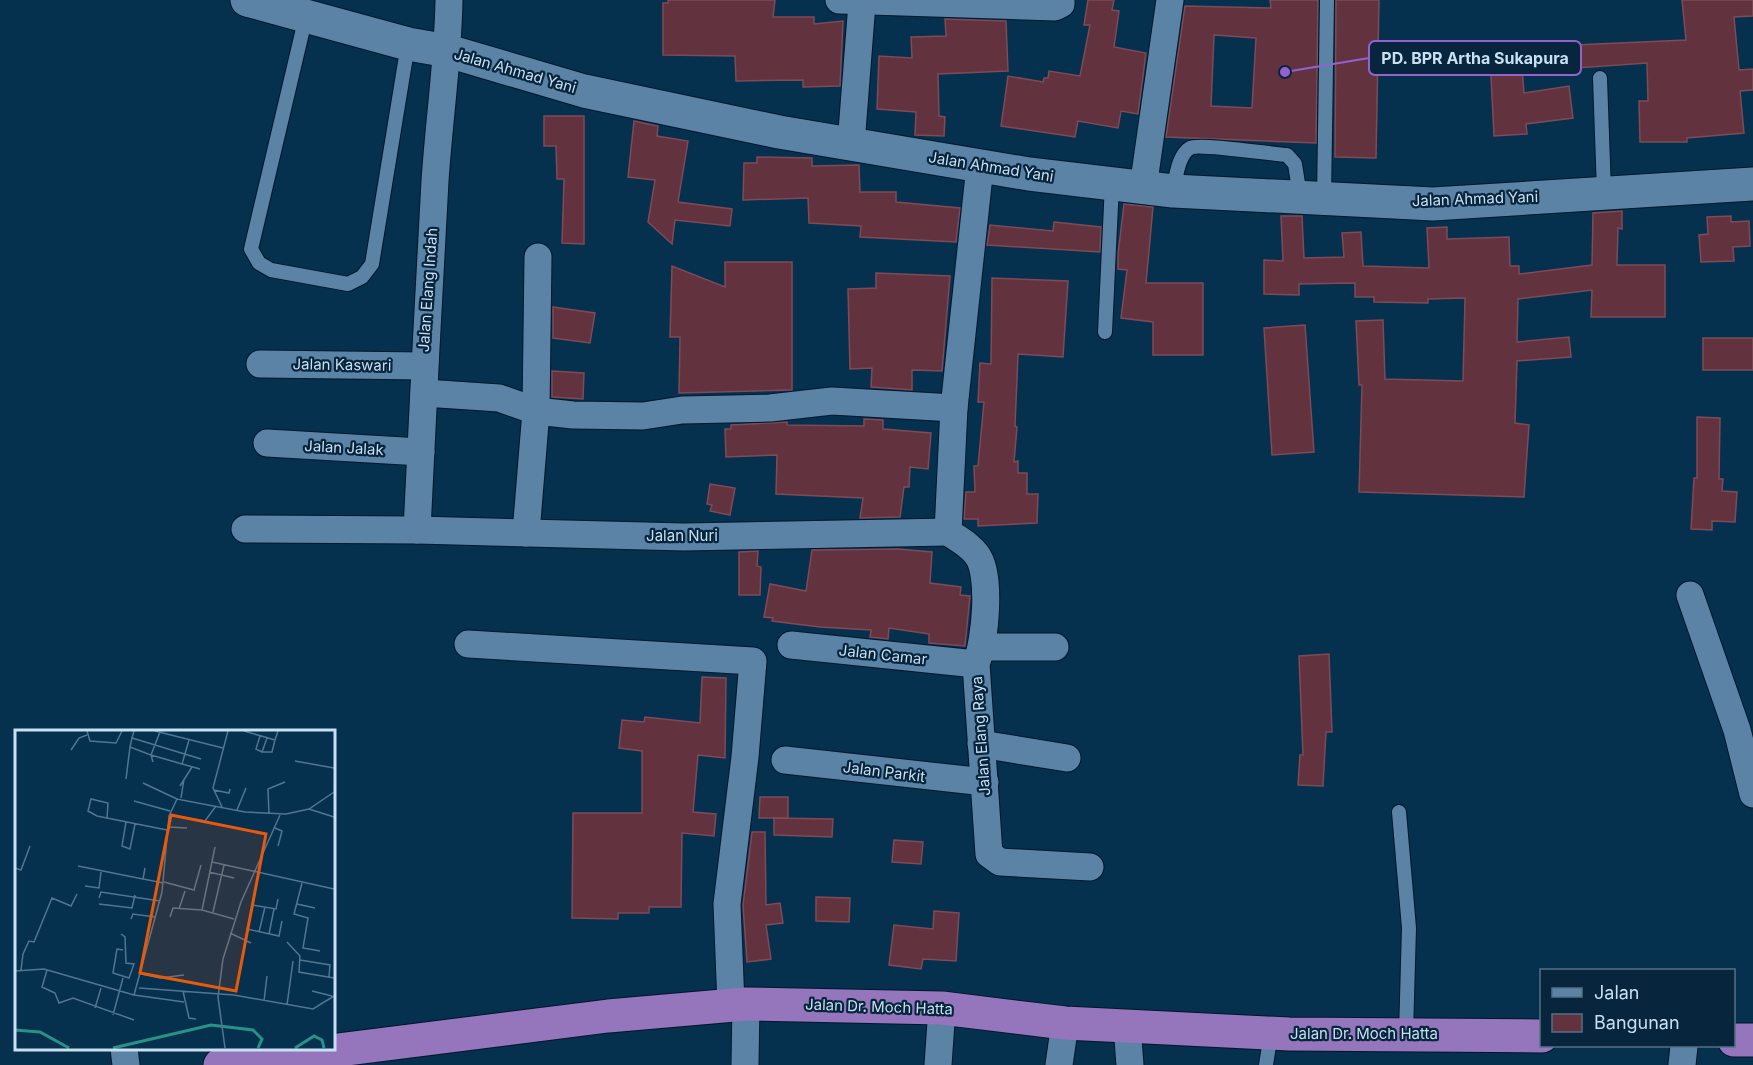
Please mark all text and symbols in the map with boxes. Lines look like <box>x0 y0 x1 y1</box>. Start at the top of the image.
callout: PD. BPR Artha Sukapura <box>1369 41 1581 75</box>
street label: Jalan Ahmad Yani <box>452 44 578 97</box>
text: PD. BPR Artha Sukapura <box>1381 48 1569 68</box>
street label: Jalan Ahmad Yani <box>927 147 1055 186</box>
street label: Jalan Ahmad Yani <box>1412 187 1538 210</box>
street label: Jalan Elang Indah <box>414 227 441 353</box>
street label: Jalan Kaswari <box>292 354 392 375</box>
street label: Jalan Jalak <box>304 436 385 459</box>
street label: Jalan Nuri <box>646 526 718 545</box>
street label: Jalan Camar <box>838 640 929 669</box>
street label: Jalan Elang Raya <box>967 675 994 797</box>
inset map <box>15 730 334 1050</box>
street label: Jalan Parkit <box>842 757 926 786</box>
legend <box>1540 969 1735 1047</box>
text: Jalan <box>1594 982 1639 1003</box>
street label: Jalan Dr. Moch Hatta <box>805 994 953 1019</box>
text: Bangunan <box>1594 1012 1680 1033</box>
street label: Jalan Dr. Moch Hatta <box>1290 1024 1438 1043</box>

